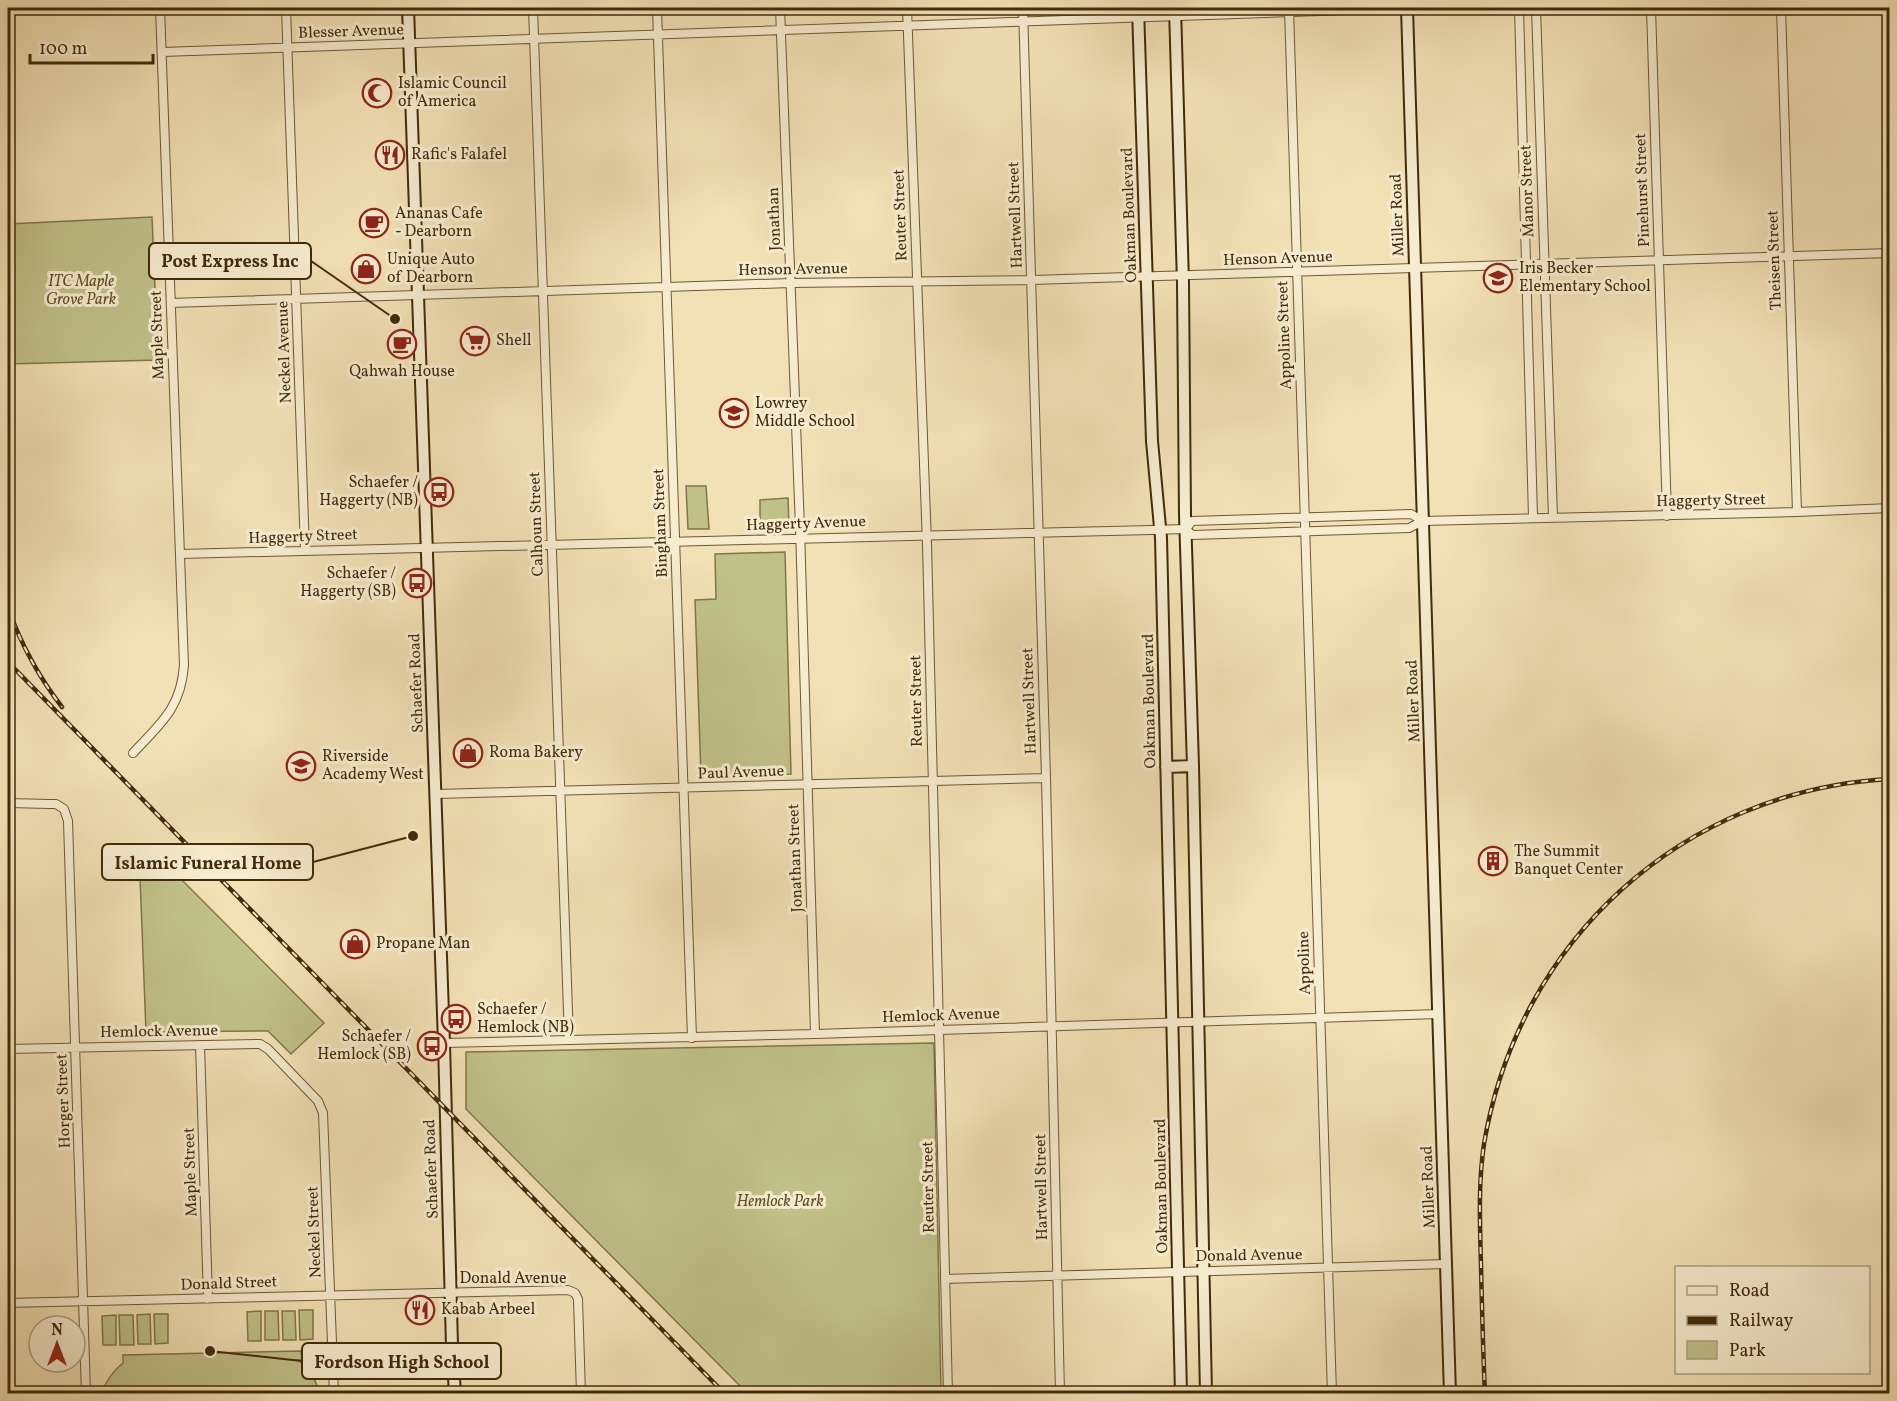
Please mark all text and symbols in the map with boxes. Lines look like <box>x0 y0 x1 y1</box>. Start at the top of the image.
street label: Blesser Avenue <box>298 19 404 45</box>
scale bar <box>30 27 153 65</box>
text: 100 m <box>39 37 88 62</box>
place label: Islamic Council of America <box>398 73 507 113</box>
mosque icon: Islamic Council of America <box>361 77 393 109</box>
street label: Pinehurst Street <box>1630 132 1656 247</box>
restaurant icon: Rafic's Falafel <box>374 139 406 171</box>
place label: Rafic's Falafel <box>411 144 507 166</box>
street label: Manor Street <box>1515 144 1541 238</box>
street label: Oakman Boulevard <box>1117 147 1143 283</box>
street label: Hartwell Street <box>1003 161 1029 269</box>
street label: Reuter Street <box>888 168 914 261</box>
street label: Miller Road <box>1386 173 1410 257</box>
street label: Jonathan <box>763 187 787 251</box>
place label: Ananas Cafe - Dearborn <box>395 203 483 243</box>
cafe icon: Ananas Cafe - Dearborn <box>358 207 390 239</box>
street label: Theisen Street <box>1762 209 1788 310</box>
callout: Post Express Inc <box>149 243 311 279</box>
street label: Henson Avenue <box>1223 246 1333 272</box>
place label: Unique Auto of Dearborn <box>387 249 475 289</box>
text: Post Express Inc <box>161 250 299 275</box>
shop icon: Unique Auto of Dearborn <box>350 253 382 285</box>
street label: Henson Avenue <box>738 258 848 282</box>
place label: Iris Becker Elementary School <box>1519 258 1651 298</box>
school or university icon: Iris Becker Elementary School <box>1482 262 1514 294</box>
park label: ITC Maple Grove Park <box>46 271 117 311</box>
street label: Appoline Street <box>1272 280 1298 390</box>
street label: Maple Street <box>145 290 171 380</box>
street label: Neckel Avenue <box>272 300 298 404</box>
supermarket icon: Shell <box>459 325 491 357</box>
cafe icon: Qahwah House <box>386 328 418 360</box>
place label: Shell <box>496 330 532 352</box>
place label: Qahwah House <box>349 361 455 383</box>
place label: Lowrey Middle School <box>755 393 855 433</box>
school or university icon: Lowrey Middle School <box>718 397 750 429</box>
street label: Bingham Street <box>648 468 674 578</box>
street label: Calhoun Street <box>524 471 550 577</box>
place label: Schaefer / Haggerty (NB) <box>319 472 418 512</box>
bus stop icon: Schaefer / Haggerty (NB) <box>423 476 455 508</box>
street label: Haggerty Street <box>1656 489 1766 513</box>
street label: Haggerty Avenue <box>746 511 866 537</box>
street label: Haggerty Street <box>248 524 359 550</box>
place label: Schaefer / Haggerty (SB) <box>300 563 396 603</box>
bus stop icon: Schaefer / Haggerty (SB) <box>401 567 433 599</box>
street label: Schaefer Road <box>404 633 430 733</box>
street label: Oakman Boulevard <box>1138 633 1162 769</box>
street label: Hartwell Street <box>1017 647 1043 755</box>
street label: Reuter Street <box>905 654 929 747</box>
street label: Miller Road <box>1402 659 1426 743</box>
shop icon: Roma Bakery <box>452 737 484 769</box>
place label: Roma Bakery <box>489 742 583 764</box>
place label: Riverside Academy West <box>322 746 424 786</box>
school or university icon: Riverside Academy West <box>285 750 317 782</box>
street label: Paul Avenue <box>697 760 785 786</box>
street label: Jonathan Street <box>783 803 809 913</box>
place label: The Summit Banquet Center <box>1514 841 1623 881</box>
callout: Islamic Funeral Home <box>102 844 313 880</box>
building icon: The Summit Banquet Center <box>1477 845 1509 877</box>
text: Islamic Funeral Home <box>115 852 301 877</box>
shop icon: Propane Man <box>339 928 371 960</box>
street label: Appoline <box>1293 931 1317 995</box>
place label: Propane Man <box>376 933 470 955</box>
place label: Schaefer / Hemlock (NB) <box>477 999 574 1039</box>
bus stop icon: Schaefer / Hemlock (NB) <box>440 1003 472 1035</box>
street label: Hemlock Avenue <box>882 1003 1000 1029</box>
street label: Hemlock Avenue <box>100 1020 218 1044</box>
place label: Schaefer / Hemlock (SB) <box>317 1026 411 1066</box>
bus stop icon: Schaefer / Hemlock (SB) <box>416 1030 448 1062</box>
street label: Horger Street <box>51 1053 77 1149</box>
street label: Oakman Boulevard <box>1150 1118 1174 1254</box>
street label: Schaefer Road <box>419 1119 445 1219</box>
street label: Maple Street <box>178 1127 204 1217</box>
street label: Hartwell Street <box>1030 1133 1054 1241</box>
street label: Reuter Street <box>917 1140 941 1233</box>
street label: Miller Road <box>1417 1145 1441 1229</box>
street label: Neckel Street <box>302 1185 328 1278</box>
park label: Hemlock Park <box>736 1191 824 1213</box>
street label: Donald Avenue <box>1195 1244 1303 1268</box>
legend <box>1675 1266 1870 1374</box>
street label: Donald Avenue <box>459 1268 567 1290</box>
street label: Donald Street <box>180 1271 278 1297</box>
text: Road <box>1729 1279 1770 1304</box>
restaurant icon: Kabab Arbeel <box>404 1294 436 1326</box>
place label: Kabab Arbeel <box>441 1299 535 1321</box>
text: Railway <box>1729 1309 1793 1334</box>
north arrow <box>27 1314 87 1374</box>
text: N <box>51 1320 63 1342</box>
text: Park <box>1729 1339 1766 1364</box>
callout: Fordson High School <box>302 1343 501 1379</box>
text: Fordson High School <box>314 1351 490 1376</box>

